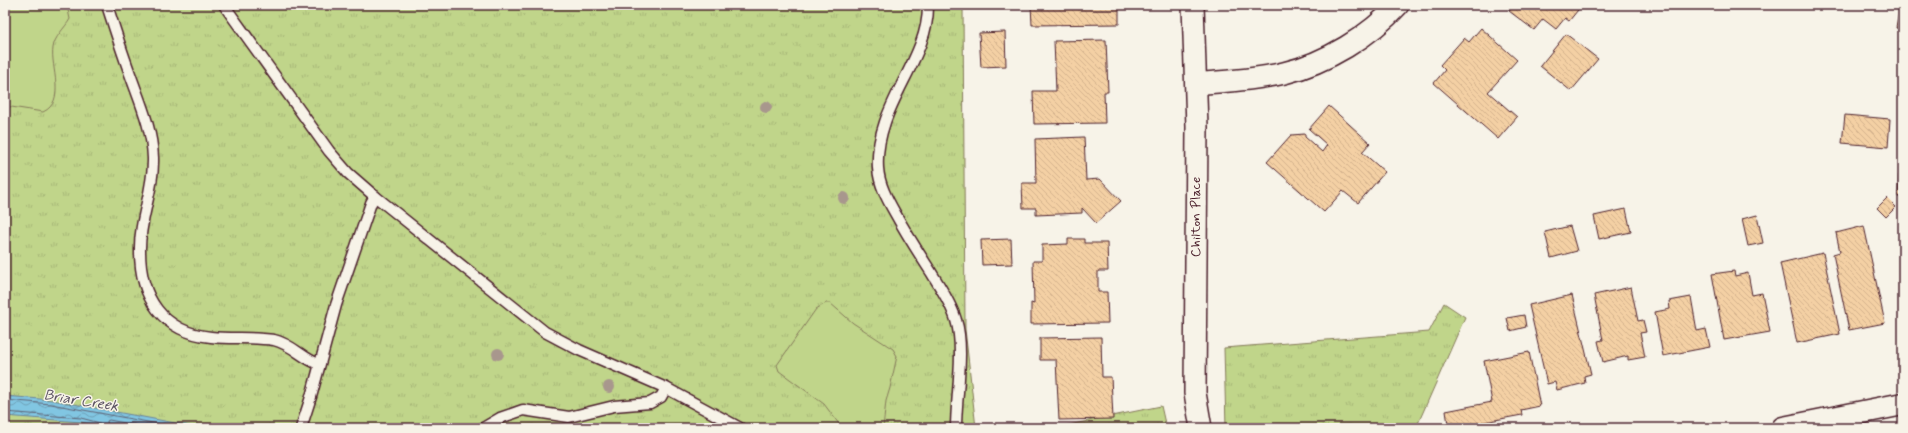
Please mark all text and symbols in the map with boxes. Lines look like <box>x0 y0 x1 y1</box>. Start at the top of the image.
street label: Chilton Place <box>1187 177 1205 257</box>
water label: Briar Creek <box>42 385 120 417</box>

